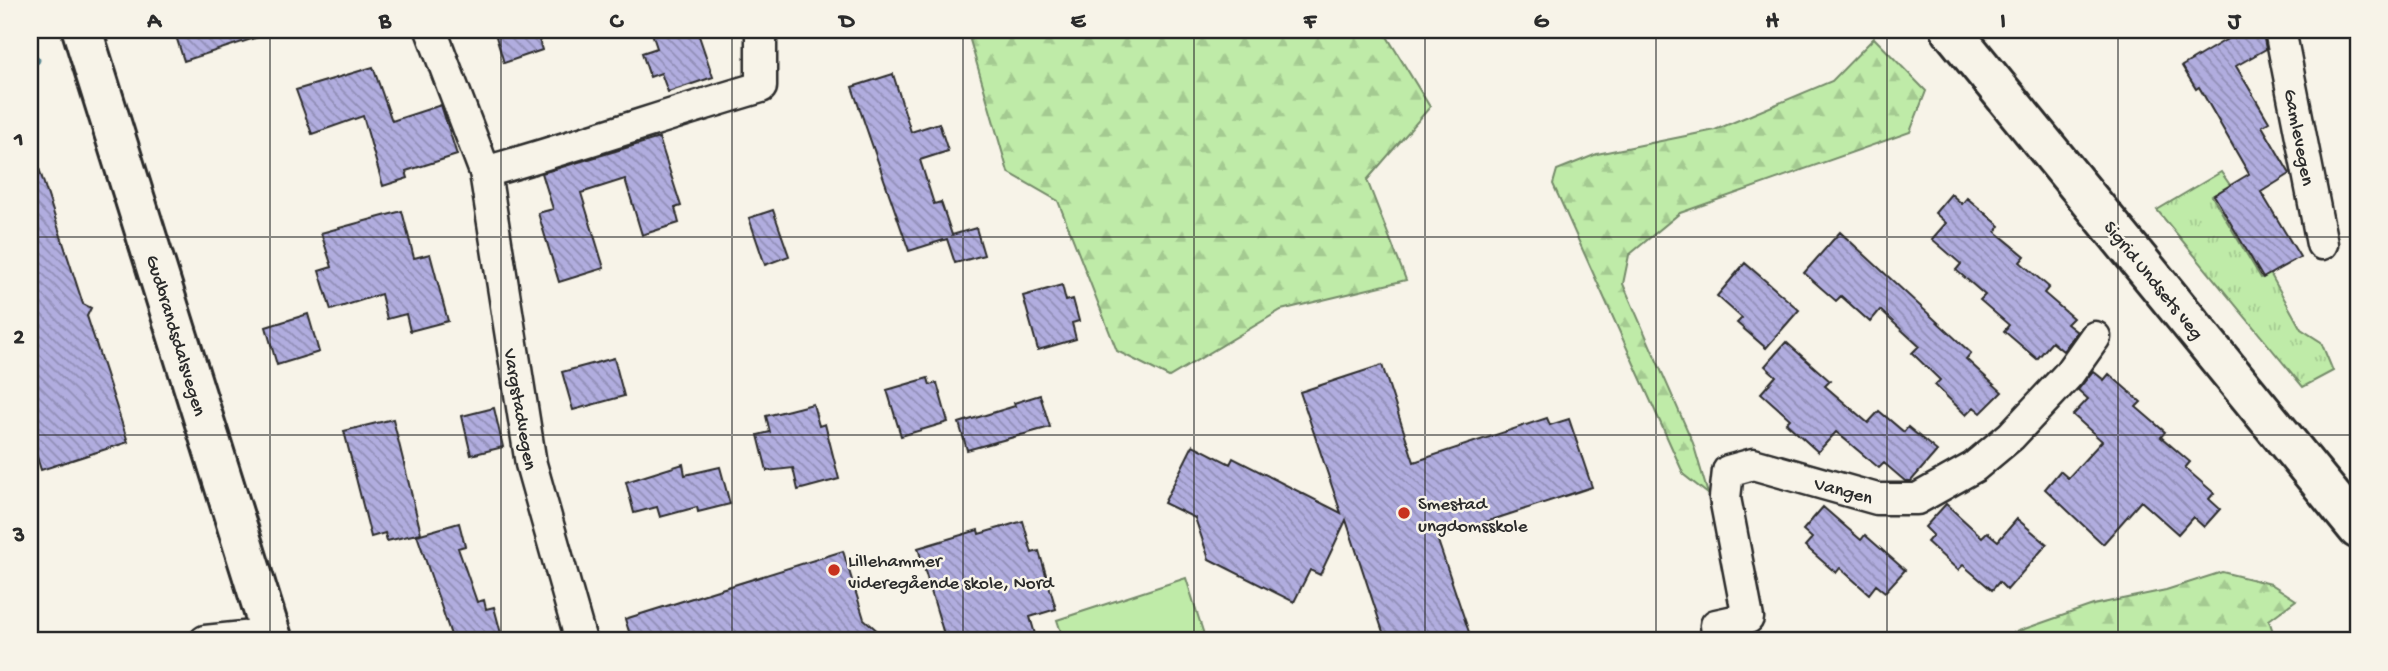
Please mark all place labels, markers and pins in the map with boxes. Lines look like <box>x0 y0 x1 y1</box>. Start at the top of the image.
place label: Smestad ungdomsskole <box>1418 494 1528 539</box>
marker: Smestad ungdomsskole <box>1396 505 1412 521</box>
place label: Lillehammer videregående skole, Nord <box>848 551 1055 596</box>
marker: Lillehammer videregående skole, Nord <box>826 562 842 578</box>

